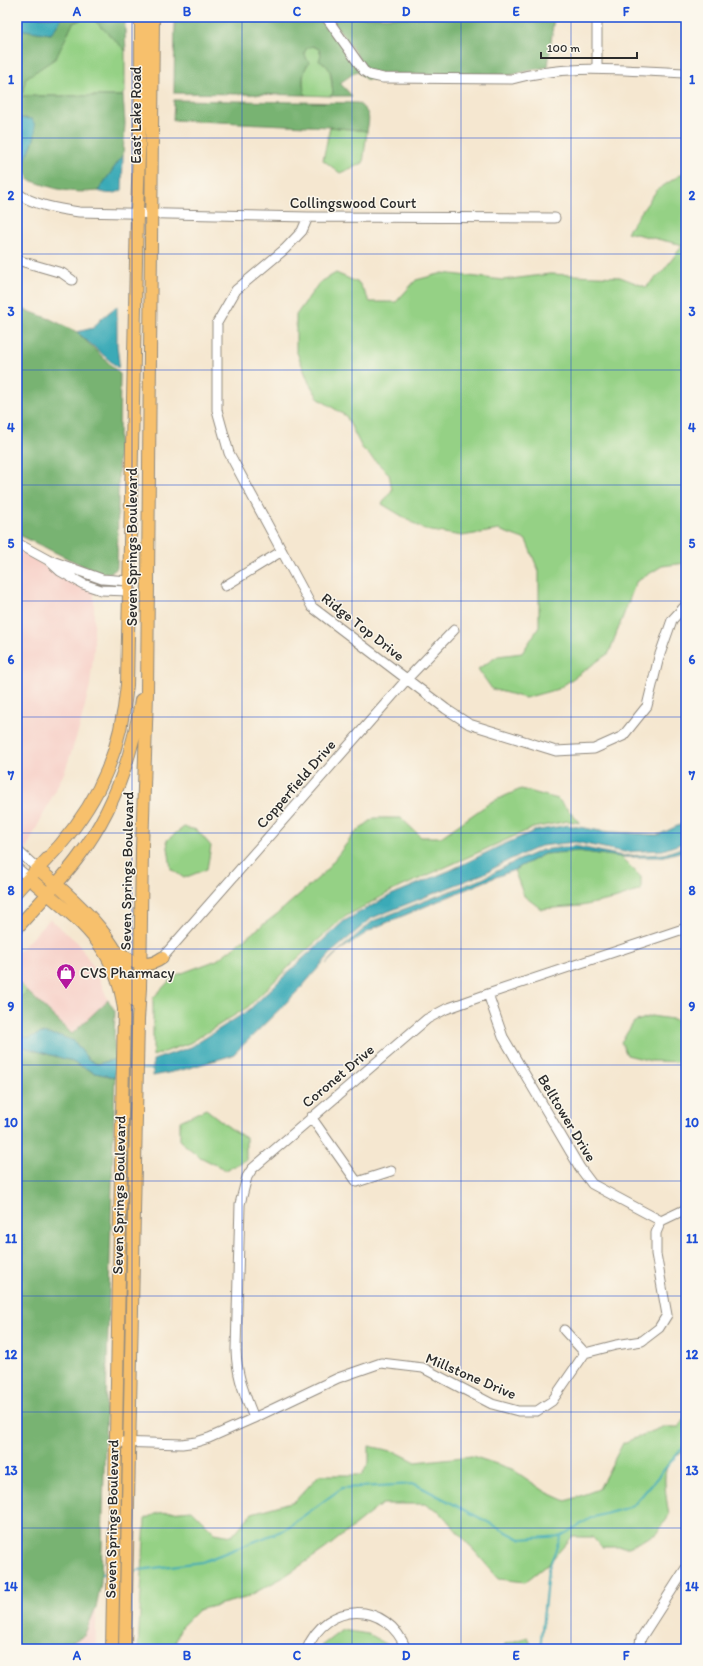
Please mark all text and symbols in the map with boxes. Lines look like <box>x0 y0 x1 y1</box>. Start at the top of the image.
text: A <box>72 4 82 19</box>
text: B <box>183 4 192 19</box>
text: C <box>293 4 302 19</box>
text: D <box>402 4 411 19</box>
text: E <box>512 4 520 19</box>
text: F <box>623 4 630 19</box>
scale bar <box>541 34 637 60</box>
text: 100 m <box>547 41 580 55</box>
street label: East Lake Road <box>127 65 145 164</box>
text: 1 <box>8 72 14 87</box>
text: 1 <box>689 72 695 87</box>
text: 2 <box>8 188 15 203</box>
text: 2 <box>689 188 696 203</box>
street label: Collingswood Court <box>290 194 417 212</box>
text: 3 <box>7 304 15 319</box>
text: 3 <box>688 304 696 319</box>
text: 4 <box>7 420 15 435</box>
text: 4 <box>688 420 696 435</box>
street label: Seven Springs Boulevard <box>123 468 141 626</box>
text: 5 <box>8 536 15 551</box>
text: 5 <box>689 536 696 551</box>
street label: Ridge Top Drive <box>318 589 408 665</box>
text: 6 <box>8 652 15 667</box>
text: 6 <box>689 652 696 667</box>
street label: Copperfield Drive <box>252 736 340 832</box>
text: 7 <box>7 768 15 783</box>
text: 7 <box>688 768 696 783</box>
street label: Seven Springs Boulevard <box>117 792 137 950</box>
text: 8 <box>7 883 15 898</box>
text: 8 <box>688 883 696 898</box>
shop icon: CVS Pharmacy <box>55 962 77 990</box>
place label: CVS Pharmacy <box>80 964 174 982</box>
text: 9 <box>8 999 15 1014</box>
text: 9 <box>689 999 696 1014</box>
street label: Coronet Drive <box>298 1041 378 1111</box>
street label: Belltower Drive <box>534 1071 600 1165</box>
text: 10 <box>4 1115 18 1130</box>
text: 10 <box>685 1115 699 1130</box>
street label: Seven Springs Boulevard <box>109 1116 129 1274</box>
text: 11 <box>5 1231 17 1246</box>
text: 11 <box>686 1231 698 1246</box>
text: 12 <box>5 1347 18 1362</box>
text: 12 <box>686 1347 699 1362</box>
street label: Millstone Drive <box>423 1349 519 1403</box>
street label: Seven Springs Boulevard <box>102 1440 122 1598</box>
text: 13 <box>4 1463 18 1478</box>
text: 13 <box>685 1463 699 1478</box>
text: 14 <box>4 1579 18 1594</box>
text: 14 <box>685 1579 699 1594</box>
text: A <box>72 1648 82 1663</box>
text: B <box>183 1648 192 1663</box>
text: C <box>293 1648 302 1663</box>
text: D <box>402 1648 411 1663</box>
text: E <box>512 1648 520 1663</box>
text: F <box>623 1648 630 1663</box>

